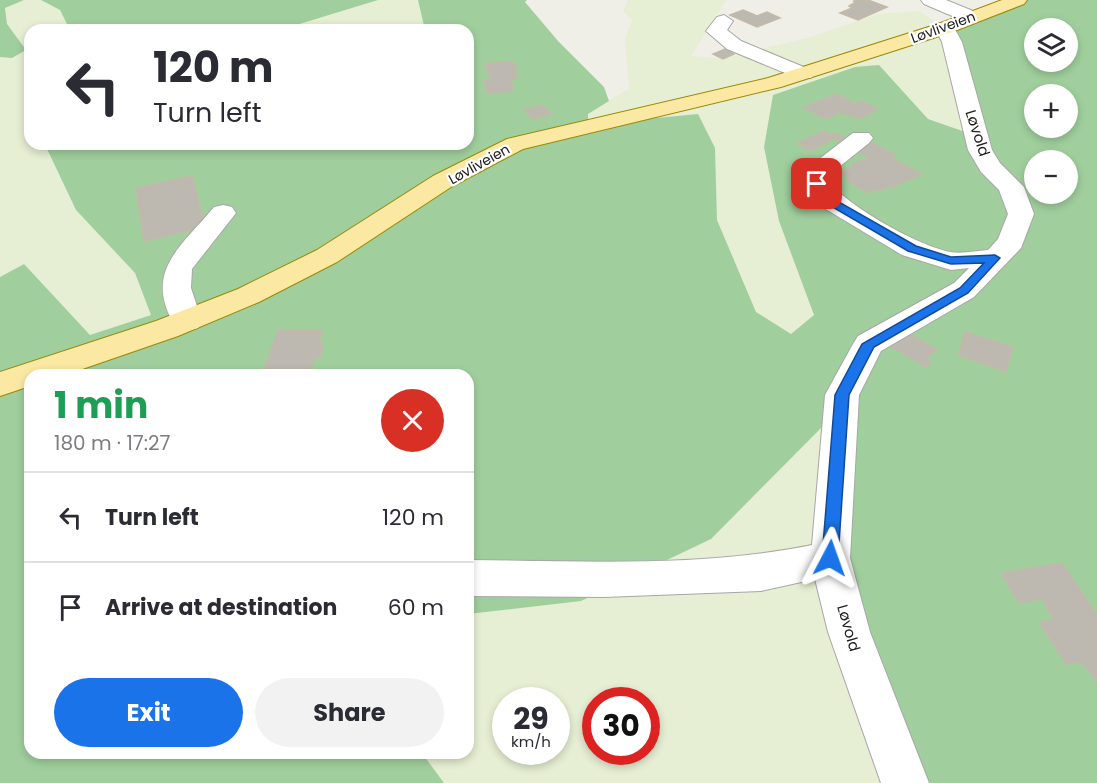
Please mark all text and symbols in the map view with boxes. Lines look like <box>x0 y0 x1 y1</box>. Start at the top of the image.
street label: Løvliveien <box>908 6 978 48</box>
map controls <box>1024 18 1078 204</box>
button: layers <box>1024 18 1078 72</box>
text: 120 m <box>153 38 274 97</box>
icon: left <box>54 48 132 126</box>
button: + <box>1024 84 1078 138</box>
text: Turn left <box>153 94 262 131</box>
street label: Løvold <box>961 107 995 159</box>
street label: Løvliveien <box>445 139 513 189</box>
button: − <box>1024 150 1078 204</box>
pin <box>791 158 842 209</box>
icon: arrive <box>800 167 833 200</box>
text: 1 min <box>54 380 148 431</box>
button: close <box>381 389 444 452</box>
text: 180 m · 17:27 <box>54 429 170 457</box>
icon: left <box>54 501 87 534</box>
text: Turn left <box>105 502 199 533</box>
text: 120 m <box>382 502 444 533</box>
position arrow <box>798 526 862 590</box>
icon: arrive <box>54 591 87 624</box>
text: Arrive at destination <box>105 592 337 623</box>
text: 60 m <box>388 592 444 623</box>
street label: Løvold <box>832 602 866 654</box>
button: Exit <box>54 678 243 747</box>
button: Share <box>255 678 444 747</box>
speed limit sign: 30 <box>582 687 660 765</box>
text: 29 <box>513 697 549 740</box>
text: km/h <box>511 731 551 752</box>

